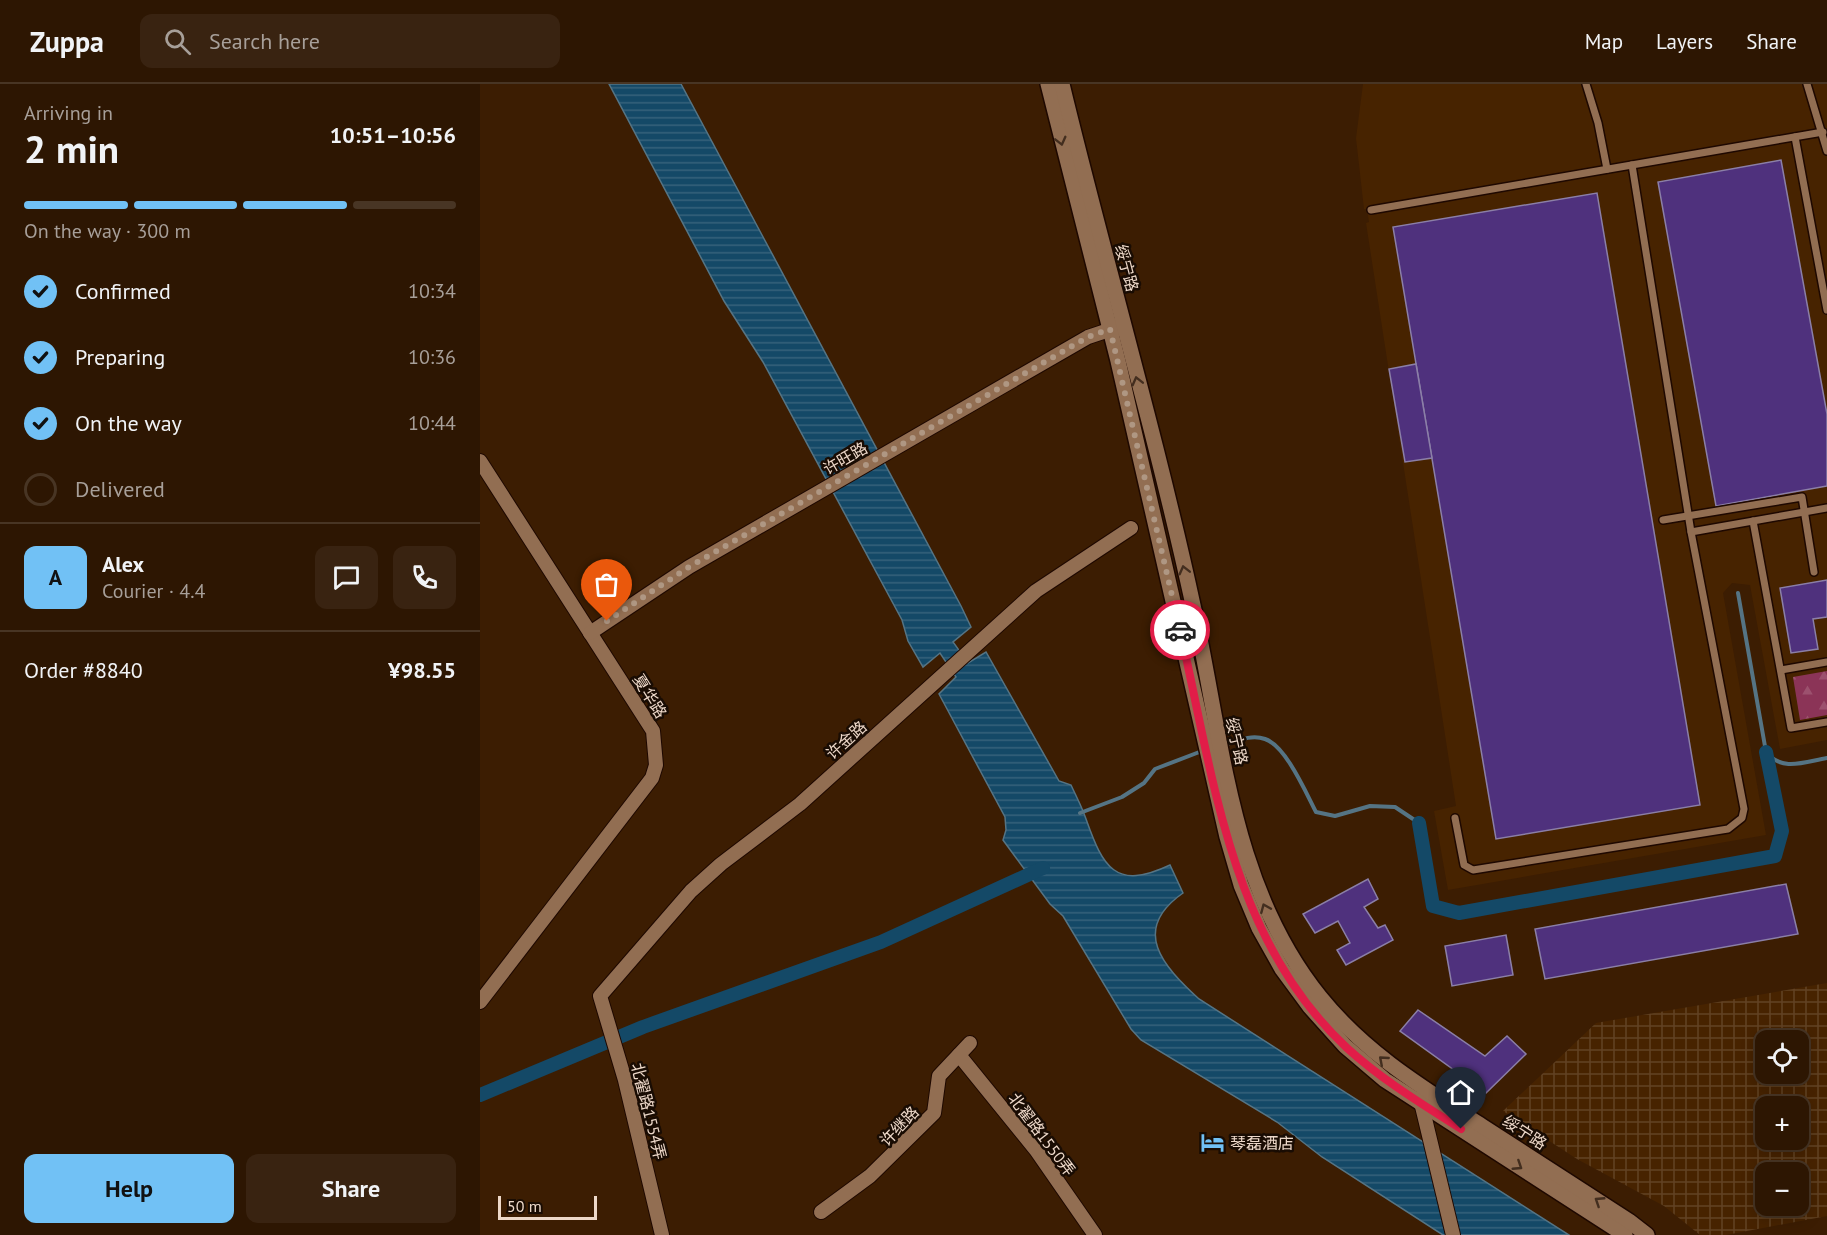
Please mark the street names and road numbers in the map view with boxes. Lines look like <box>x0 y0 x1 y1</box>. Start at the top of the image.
street label: 绥宁路 <box>1111 242 1143 294</box>
street label: 许旺路 <box>819 437 871 479</box>
street label: 夏华路 <box>629 670 671 722</box>
street label: 绥宁路 <box>1222 715 1252 767</box>
street label: 许金路 <box>821 717 871 763</box>
street label: 北翟路1554弄 <box>627 1061 671 1161</box>
street label: 北翟路1550弄 <box>1004 1088 1080 1180</box>
street label: 许继路 <box>875 1102 923 1150</box>
street label: 绥宁路 <box>1499 1111 1551 1153</box>

